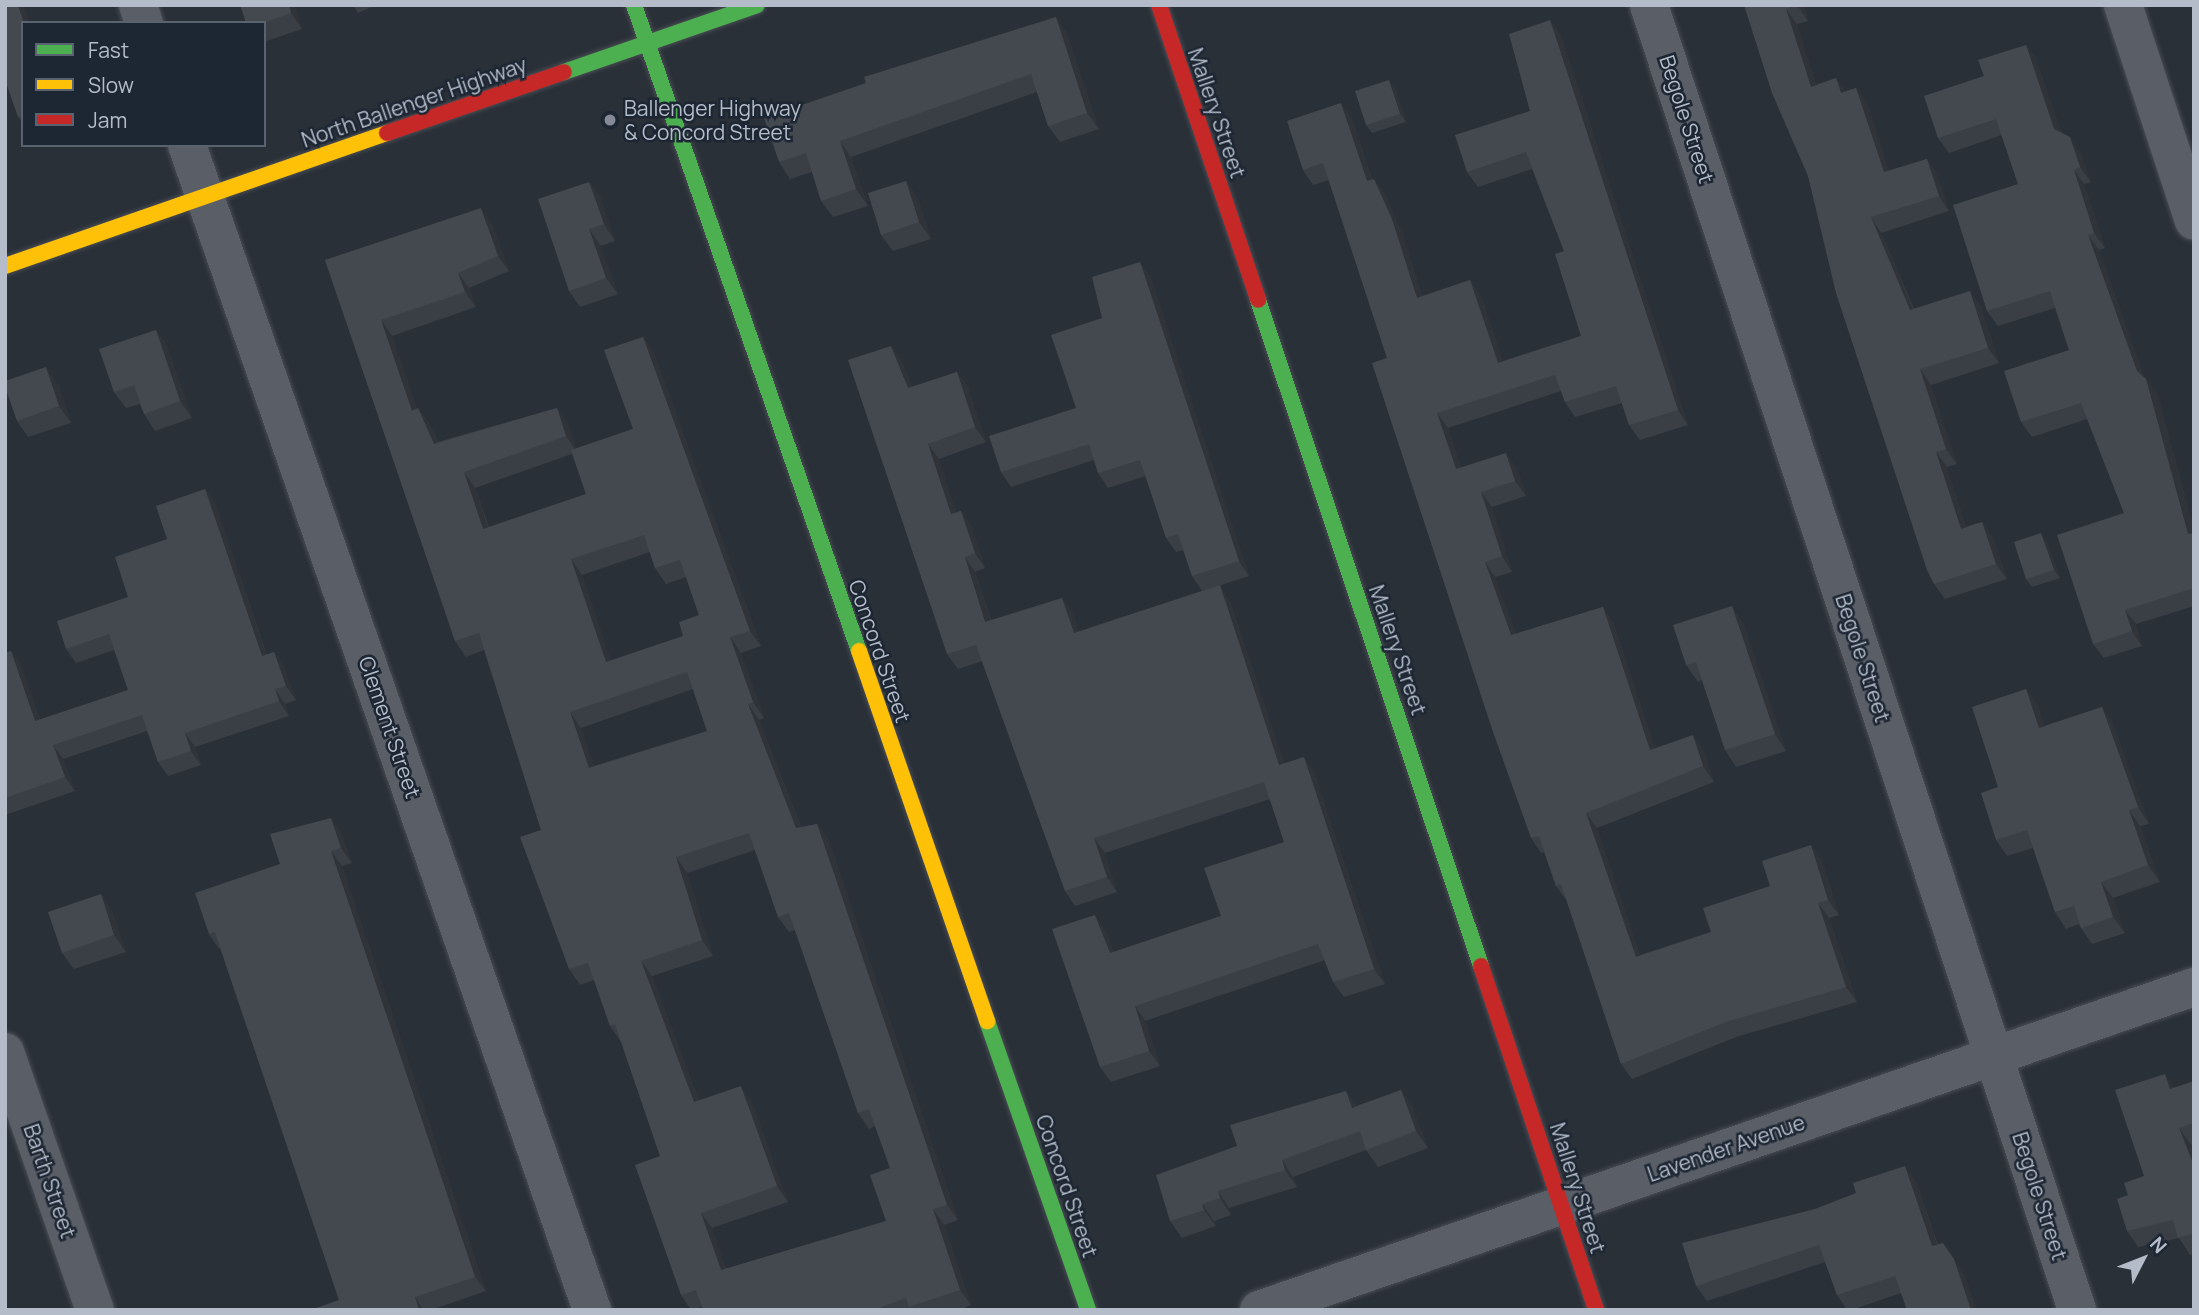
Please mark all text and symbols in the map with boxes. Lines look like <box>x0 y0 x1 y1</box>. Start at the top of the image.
legend <box>21 21 266 147</box>
text: Fast <box>88 36 129 64</box>
street label: Mallery Street <box>1183 45 1251 181</box>
street label: North Ballenger Highway <box>298 52 530 152</box>
street label: Begole Street <box>1654 52 1720 186</box>
text: Slow <box>88 71 134 99</box>
place label: Ballenger Highway & Concord Street <box>624 95 801 145</box>
text: Jam <box>88 106 127 134</box>
marker: Ballenger Highway & Concord Street <box>602 112 618 128</box>
street label: Concord Street <box>844 576 916 726</box>
street label: Mallery Street <box>1364 582 1432 718</box>
street label: Begole Street <box>1830 591 1896 725</box>
street label: Clement Street <box>354 653 426 801</box>
street label: Lavender Avenue <box>1644 1109 1808 1187</box>
street label: Concord Street <box>1031 1111 1103 1261</box>
street label: Mallery Street <box>1545 1120 1611 1256</box>
street label: Barth Street <box>19 1121 81 1241</box>
street label: Begole Street <box>2007 1129 2073 1263</box>
north arrow <box>2108 1224 2178 1294</box>
text: N <box>2144 1231 2173 1259</box>

